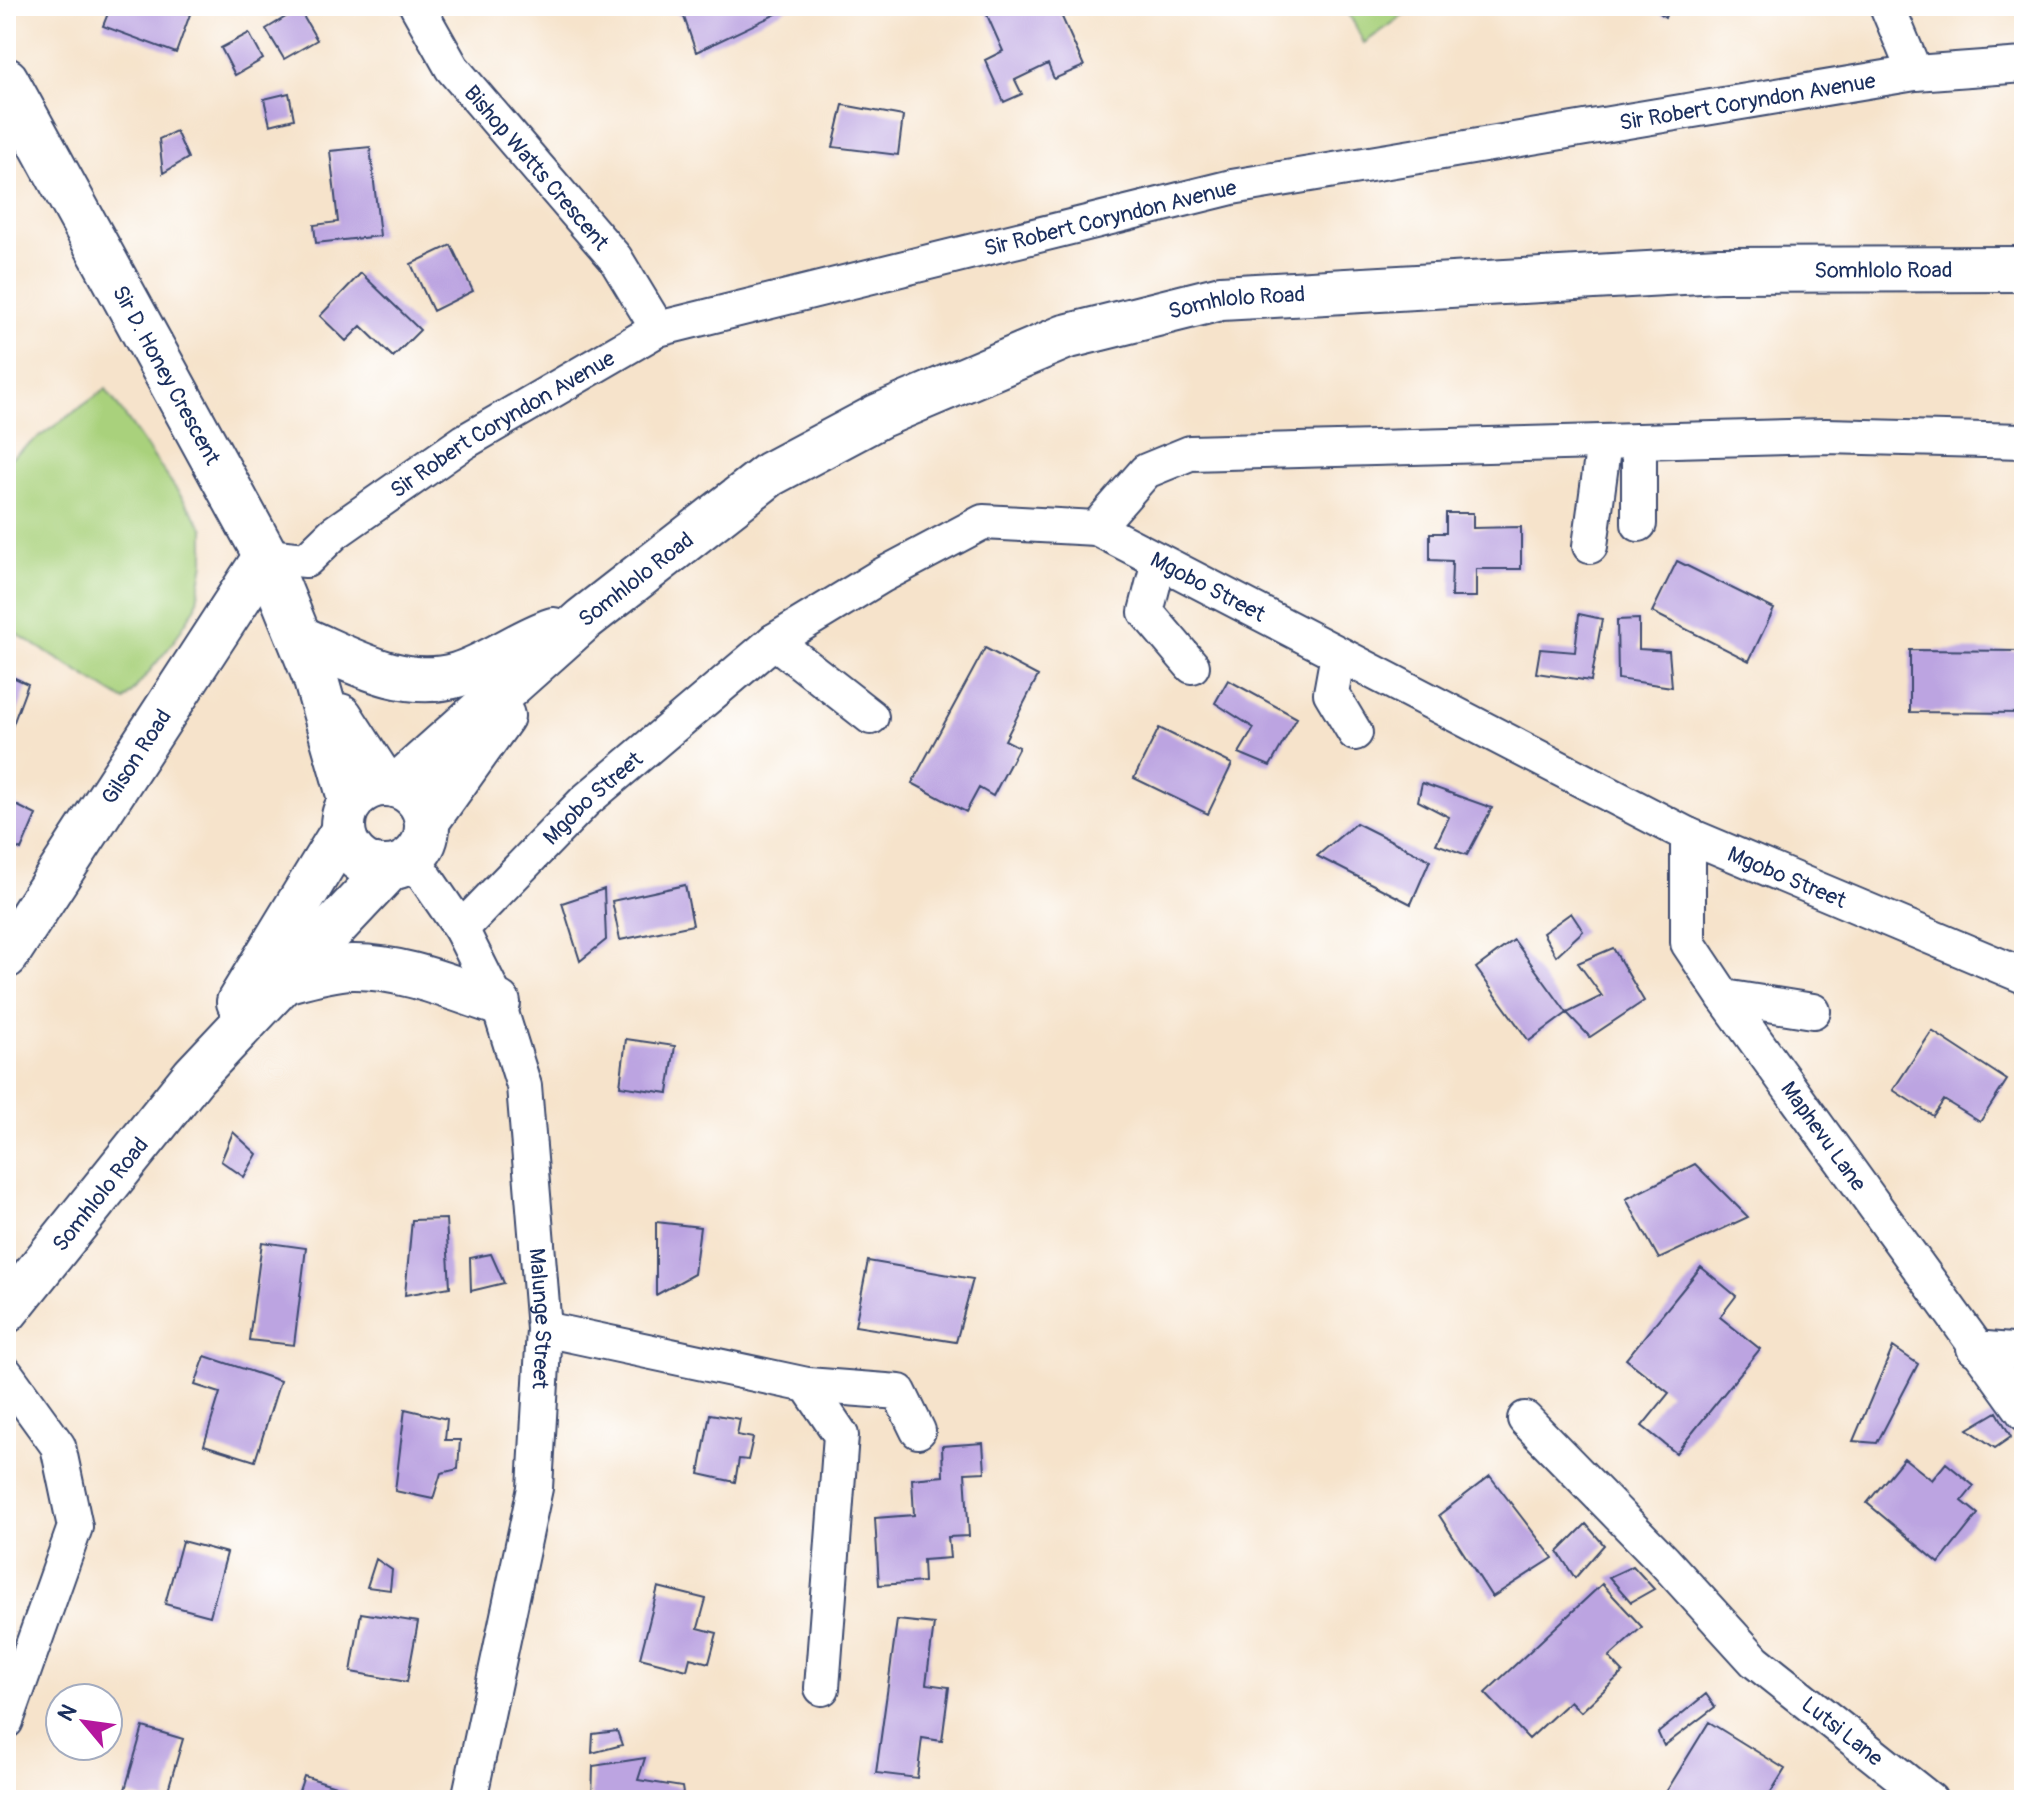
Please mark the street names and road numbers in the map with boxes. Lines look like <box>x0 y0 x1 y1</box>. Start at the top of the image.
street label: Sir Robert Coryndon Avenue <box>1617 67 1878 137</box>
street label: Bishop Watts Crescent <box>458 80 615 256</box>
street label: Sir Robert Coryndon Avenue <box>981 173 1240 263</box>
street label: Somhlolo Road <box>1814 256 1953 285</box>
street label: Somhlolo Road <box>1165 280 1306 326</box>
street label: Sir D. Honey Crescent <box>106 281 227 470</box>
street label: Sir Robert Coryndon Avenue <box>385 344 620 504</box>
street label: Somhlolo Road <box>573 526 699 633</box>
street label: Mgobo Street <box>1145 546 1270 629</box>
street label: Gilson Road <box>95 704 178 810</box>
street label: Mgobo Street <box>537 745 649 851</box>
street label: Mgobo Street <box>1723 840 1850 915</box>
street label: Maphevu Lane <box>1774 1076 1872 1197</box>
street label: Somhlolo Road <box>46 1132 155 1257</box>
street label: Malunge Street <box>522 1247 557 1390</box>
street label: Lutsi Lane <box>1796 1691 1889 1772</box>

